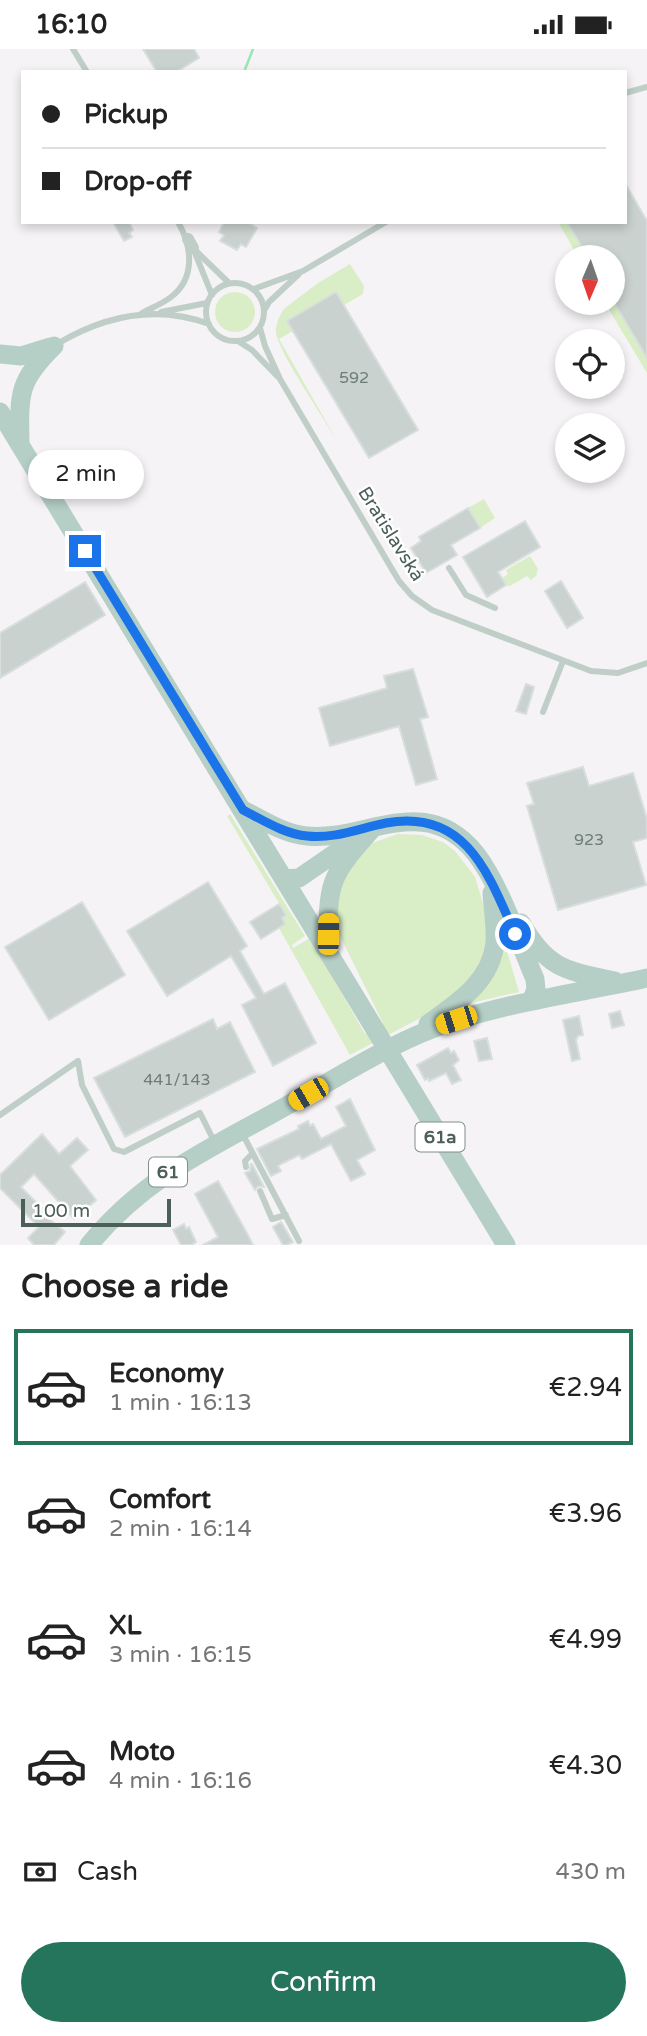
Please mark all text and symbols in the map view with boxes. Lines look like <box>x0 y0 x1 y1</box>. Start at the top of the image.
text: 16:10 <box>35 9 107 40</box>
text: Pickup <box>84 99 168 130</box>
text: Drop-off <box>84 166 191 197</box>
north arrow <box>555 245 625 315</box>
map controls <box>555 245 625 483</box>
button: locate <box>555 329 625 399</box>
house number: 592 <box>339 368 369 388</box>
button: layers <box>555 413 625 483</box>
callout: 2 min <box>27 449 143 498</box>
text: 2 min <box>55 460 117 488</box>
street label: Bratislavská <box>353 483 429 585</box>
route end <box>69 535 101 567</box>
house number: 923 <box>574 830 604 850</box>
car <box>318 913 339 955</box>
route start <box>499 918 531 950</box>
car <box>433 1004 480 1036</box>
house number: 441/143 <box>143 1070 211 1090</box>
car <box>285 1074 332 1114</box>
road number: 61a <box>416 1122 464 1151</box>
road number: 61 <box>149 1157 187 1187</box>
scale bar <box>21 1196 172 1228</box>
text: 100 m <box>32 1200 90 1222</box>
text: Choose a ride <box>21 1268 228 1306</box>
icon: car <box>25 1356 88 1419</box>
text: Economy <box>109 1358 224 1389</box>
text: €2.94 <box>549 1372 622 1403</box>
text: 1 min · 16:13 <box>109 1389 252 1417</box>
icon: car <box>25 1482 88 1545</box>
text: Comfort <box>109 1484 211 1515</box>
text: €3.96 <box>549 1498 622 1529</box>
text: 2 min · 16:14 <box>109 1515 252 1543</box>
icon: car <box>25 1608 88 1671</box>
text: XL <box>109 1610 141 1641</box>
text: €4.99 <box>549 1624 622 1655</box>
text: 3 min · 16:15 <box>109 1641 252 1669</box>
icon: car <box>25 1734 88 1797</box>
text: Moto <box>109 1736 175 1767</box>
text: €4.30 <box>549 1750 622 1781</box>
text: 4 min · 16:16 <box>109 1767 252 1795</box>
icon: cash <box>21 1853 59 1891</box>
text: Cash <box>77 1856 138 1887</box>
text: 430 m <box>556 1858 626 1886</box>
button: Confirm <box>21 1942 626 2022</box>

